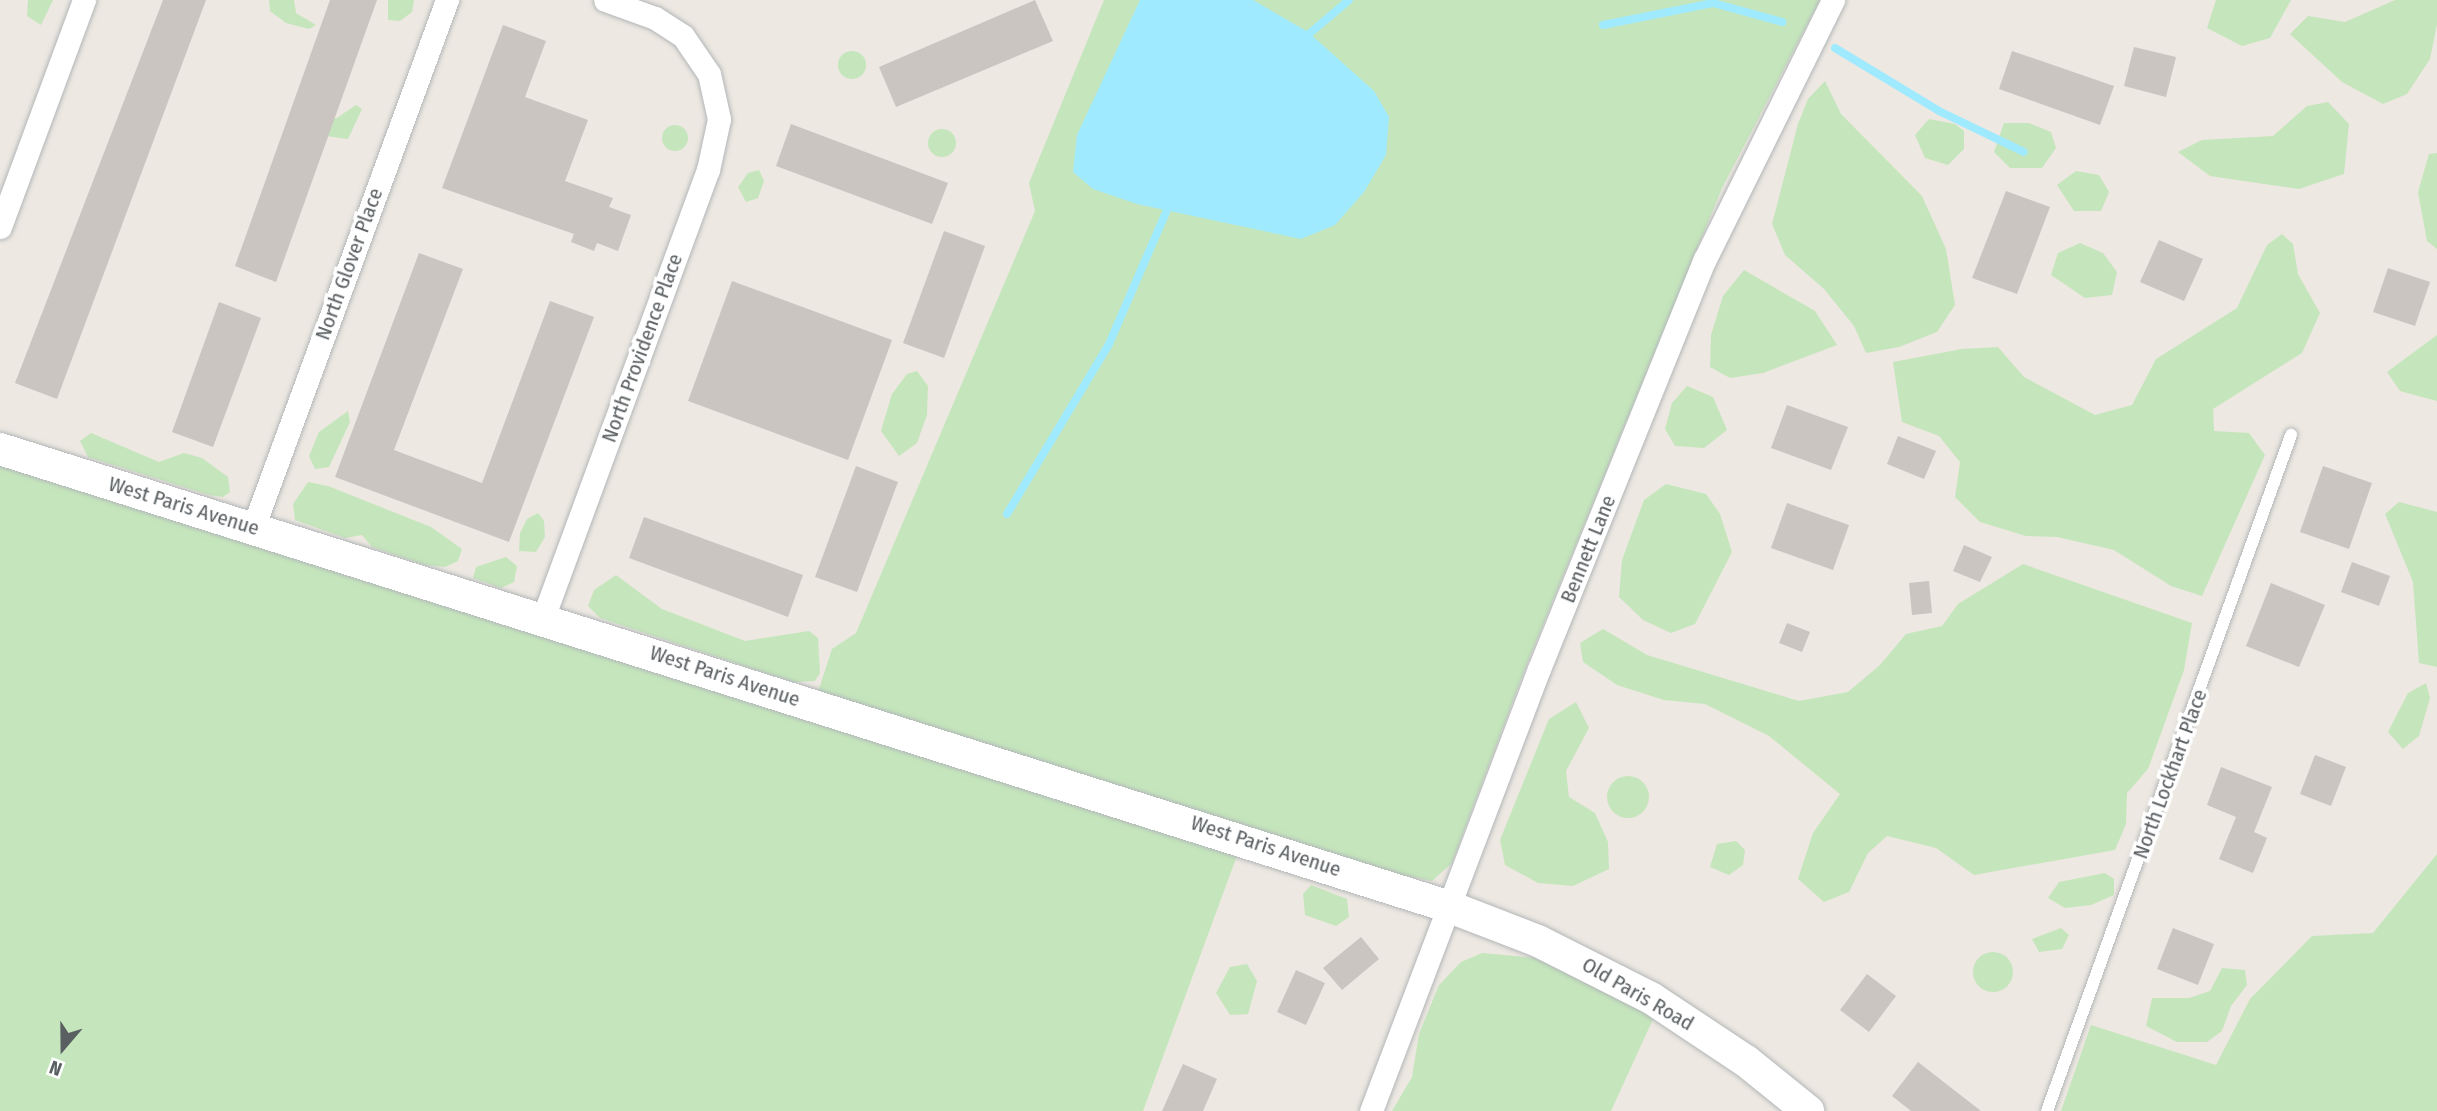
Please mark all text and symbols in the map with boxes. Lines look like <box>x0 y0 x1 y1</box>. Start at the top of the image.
street label: North Glover Place <box>310 185 388 343</box>
street label: North Providence Place <box>596 250 688 446</box>
street label: West Paris Avenue <box>105 471 263 541</box>
street label: Bennett Lane <box>1555 491 1621 607</box>
street label: West Paris Avenue <box>647 640 803 712</box>
street label: North Lockhart Place <box>2128 686 2212 862</box>
street label: West Paris Avenue <box>1188 810 1344 882</box>
street label: Old Paris Road <box>1578 952 1698 1036</box>
north arrow <box>28 1013 98 1083</box>
text: N <box>46 1055 65 1081</box>

